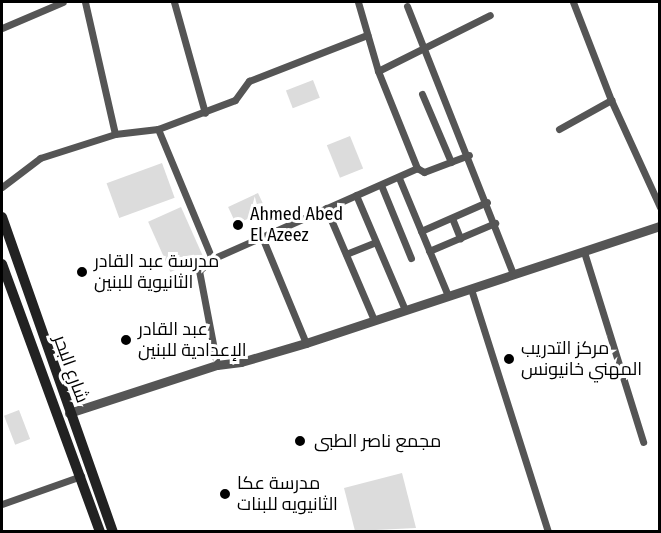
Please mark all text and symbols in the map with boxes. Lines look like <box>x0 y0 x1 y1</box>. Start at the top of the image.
place label: Ahmed Abed El Azeez <box>250 204 343 246</box>
marker: Ahmed Abed El Azeez <box>231 218 245 232</box>
place label: مدرسة عبد القادر الثانيوية للبنين <box>94 251 219 294</box>
marker: مدرسة عبد القادر الثانيوية للبنين <box>75 265 89 279</box>
place label: عبد القادر الإعدادية للبنين <box>138 319 247 362</box>
street label: شارع البحر <box>49 332 93 406</box>
marker: عبد القادر الإعدادية للبنين <box>119 333 133 347</box>
place label: مركز التدريب المهني خانيونس <box>521 338 642 380</box>
marker: مركز التدريب المهني خانيونس <box>502 352 516 366</box>
place label: مجمع ناصر الطبى <box>314 430 441 452</box>
marker: مجمع ناصر الطبى <box>291 432 309 450</box>
place label: مدرسة عكا الثانيويه للبنات <box>237 473 338 516</box>
marker: مدرسة عكا الثانيويه للبنات <box>218 487 232 501</box>

